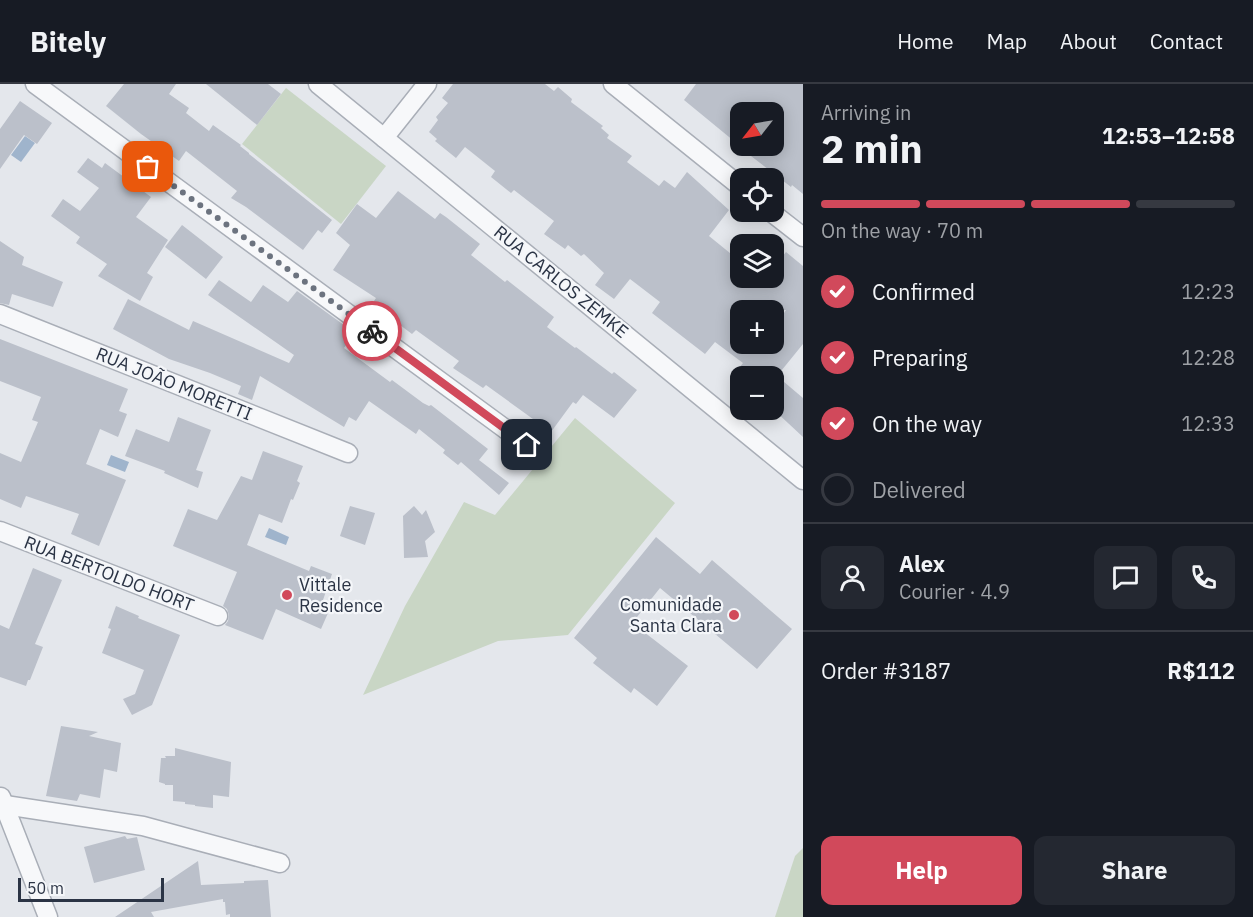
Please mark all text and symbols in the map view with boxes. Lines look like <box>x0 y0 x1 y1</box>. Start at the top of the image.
text: Bitely <box>30 23 106 60</box>
text: Home <box>897 27 954 55</box>
text: Map <box>987 27 1027 55</box>
text: About <box>1060 27 1117 55</box>
text: Contact <box>1150 27 1223 55</box>
text: Arriving in <box>821 99 911 126</box>
north arrow <box>730 102 784 156</box>
map controls <box>730 102 784 420</box>
text: 12:53–12:58 <box>1102 121 1235 150</box>
text: 2 min <box>821 123 923 174</box>
pin <box>122 141 173 192</box>
icon: bag <box>131 150 164 183</box>
button: locate <box>730 168 784 222</box>
text: On the way · 70 m <box>821 217 983 244</box>
street label: RUA CARLOS ZEMKE <box>489 220 633 343</box>
button: layers <box>730 234 784 288</box>
icon: check <box>821 275 854 308</box>
text: Confirmed <box>872 277 975 306</box>
text: 12:23 <box>1181 278 1235 305</box>
button: + <box>730 300 784 354</box>
courier <box>342 301 402 361</box>
icon: bike <box>356 315 389 348</box>
icon: check <box>821 341 854 374</box>
street label: RUA JOÃO MORETTI <box>93 342 256 425</box>
text: Preparing <box>872 343 967 372</box>
text: 12:28 <box>1181 344 1235 371</box>
button: − <box>730 366 784 420</box>
icon: check <box>821 407 854 440</box>
text: On the way <box>872 409 982 438</box>
text: 12:33 <box>1181 410 1235 437</box>
pin <box>501 419 552 470</box>
icon: home <box>510 428 543 461</box>
text: Delivered <box>872 475 966 504</box>
street label: RUA BERTOLDO HORT <box>21 531 197 617</box>
button: person <box>821 546 884 609</box>
button: chat <box>1094 546 1157 609</box>
button: phone <box>1172 546 1235 609</box>
text: Alex <box>899 549 945 578</box>
place label: Vittale Residence <box>299 573 383 617</box>
text: Courier · 4.9 <box>899 578 1010 605</box>
marker: Vittale Residence <box>280 588 294 602</box>
place label: Comunidade Santa Clara <box>620 593 722 637</box>
marker: Comunidade Santa Clara <box>727 608 741 622</box>
text: Order #3187 <box>821 656 951 685</box>
text: R$112 <box>1167 656 1235 685</box>
button: Help <box>821 836 1022 905</box>
button: Share <box>1034 836 1235 905</box>
scale bar <box>18 875 164 902</box>
text: 50 m <box>27 878 64 898</box>

